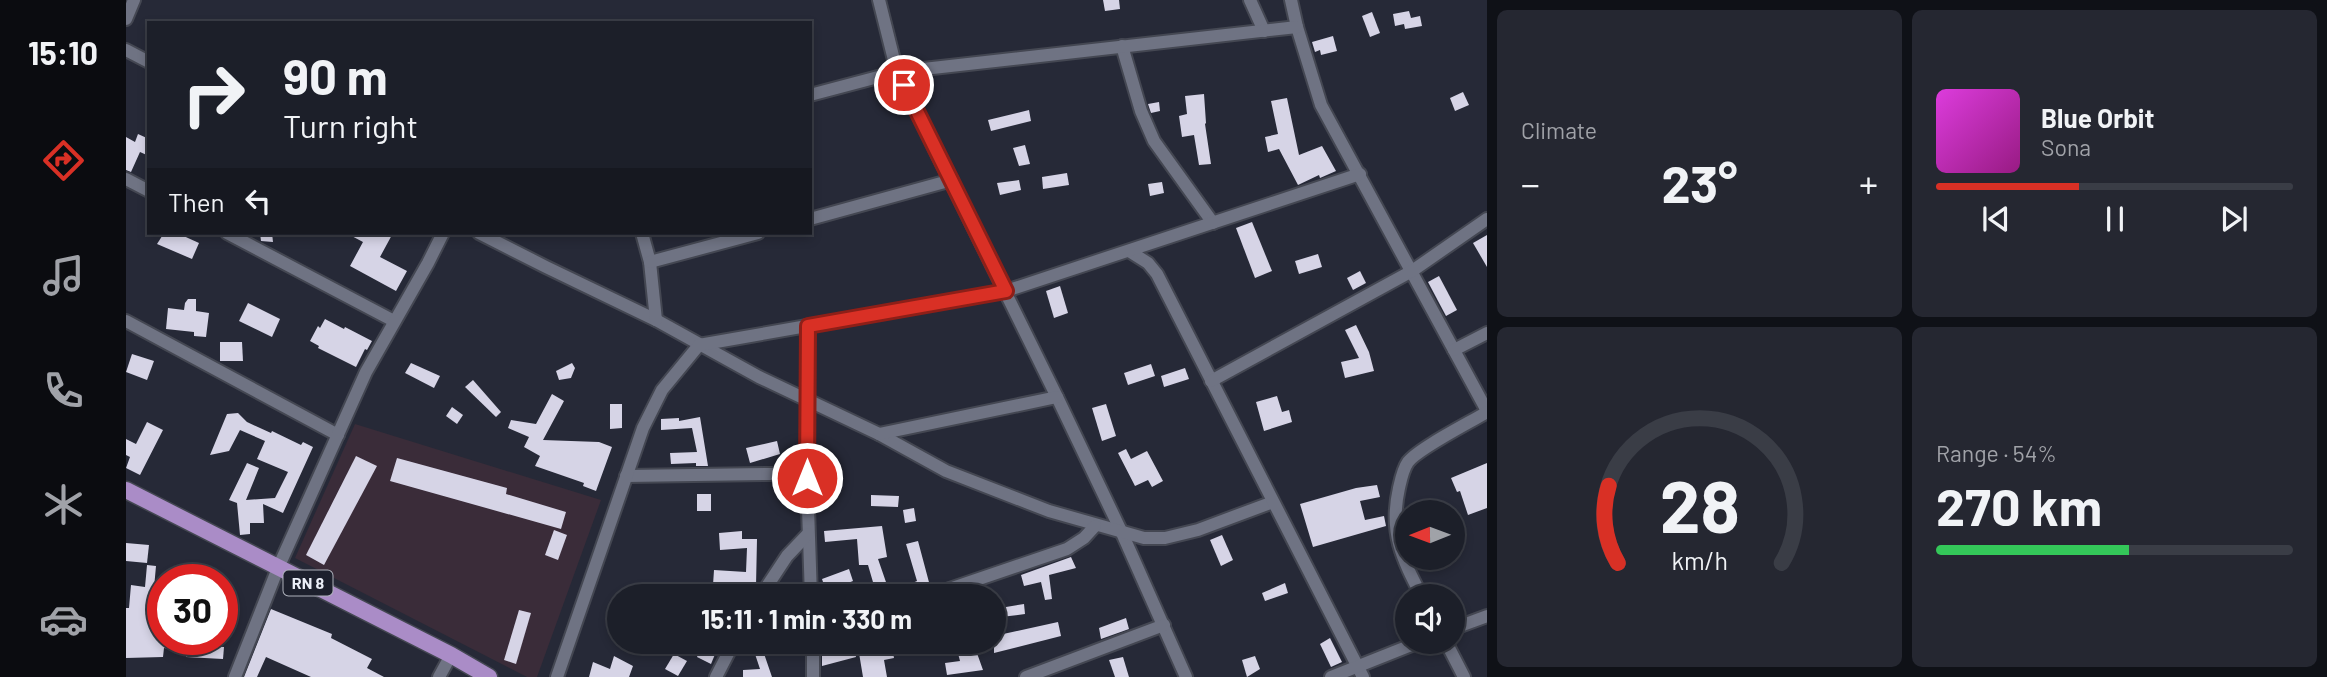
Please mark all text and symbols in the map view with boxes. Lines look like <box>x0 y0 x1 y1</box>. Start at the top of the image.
text: 15:10 <box>28 33 98 71</box>
text: 90 m <box>283 46 388 105</box>
icon: right <box>168 49 259 140</box>
pin <box>874 55 934 115</box>
icon: arrive <box>885 66 923 104</box>
text: Blue Orbit <box>2041 102 2154 133</box>
text: Turn right <box>283 106 418 144</box>
text: Climate <box>1521 116 1597 144</box>
text: Sona <box>2041 133 2091 161</box>
icon: directions <box>39 136 88 185</box>
text: 23° <box>1661 151 1738 213</box>
text: − <box>1521 160 1540 206</box>
text: + <box>1859 160 1878 206</box>
icon: left <box>239 182 277 220</box>
text: Then <box>168 186 225 217</box>
icon: previous <box>1977 200 2015 238</box>
icon: pause <box>2096 200 2134 238</box>
icon: next <box>2215 200 2253 238</box>
icon: music <box>39 251 88 300</box>
icon: phone <box>39 366 88 415</box>
text: Range · 54% <box>1936 439 2057 467</box>
position arrow <box>770 441 844 515</box>
text: 28 <box>1659 460 1740 548</box>
text: 270 km <box>1936 474 2102 536</box>
icon: climate <box>39 480 88 529</box>
north arrow <box>1395 500 1465 570</box>
map controls <box>1395 500 1465 654</box>
text: km/h <box>1671 545 1728 575</box>
speed limit sign: 30 <box>147 564 238 655</box>
road number: RN 8 <box>284 570 332 596</box>
button: sound <box>1395 584 1465 654</box>
icon: car <box>39 595 88 644</box>
text: 15:11 · 1 min · 330 m <box>701 603 912 634</box>

